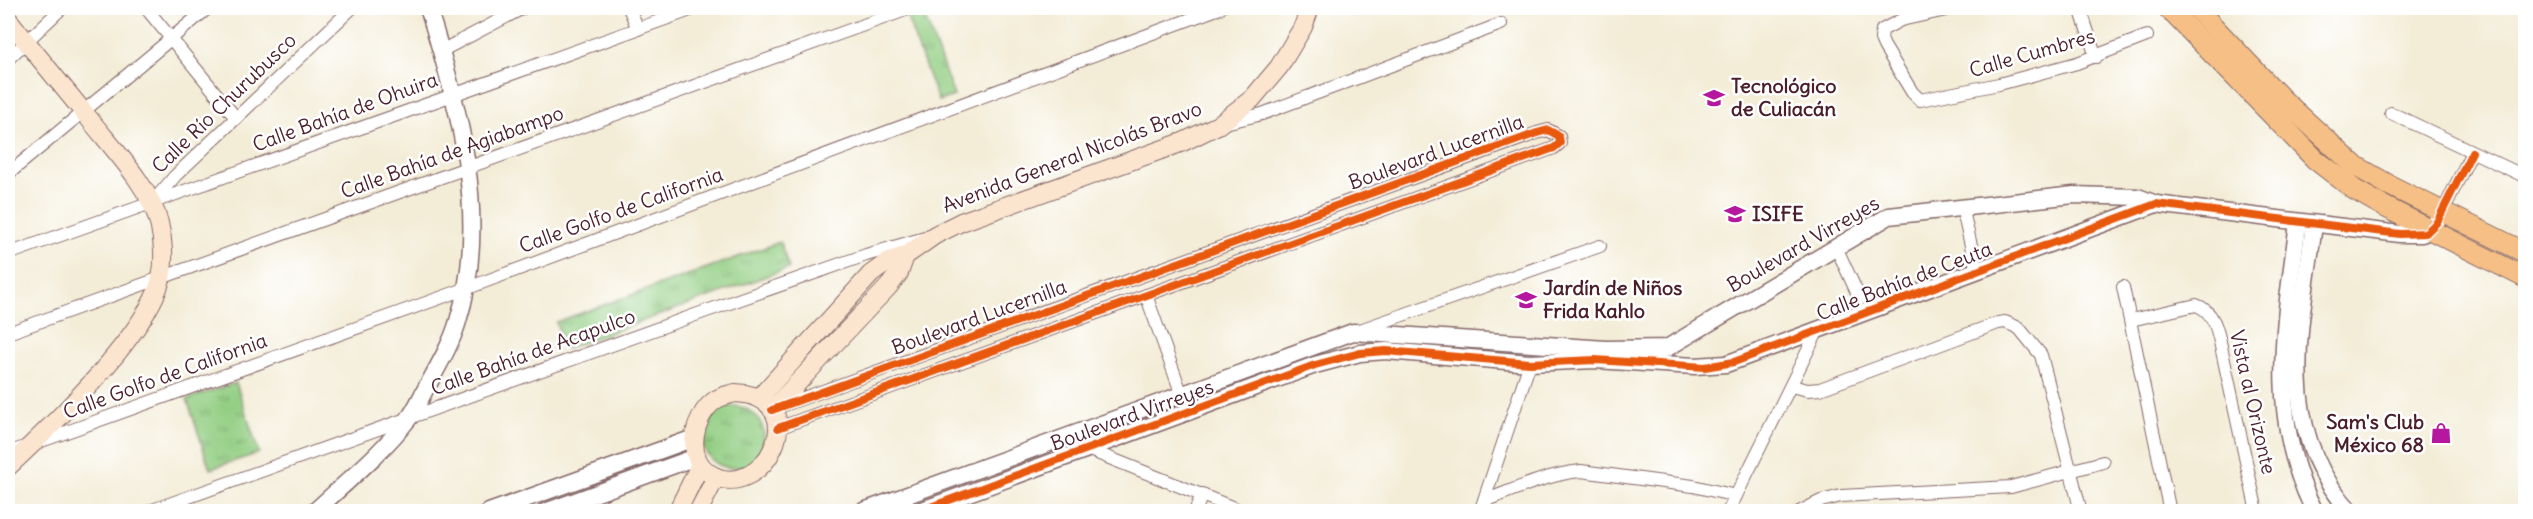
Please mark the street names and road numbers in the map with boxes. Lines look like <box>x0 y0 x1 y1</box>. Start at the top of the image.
street label: Calle Cumbres <box>1966 23 2098 82</box>
street label: Calle Río Churubusco <box>146 27 301 178</box>
street label: Calle Bahía de Ohuira <box>249 66 441 157</box>
street label: Avenida General Nicolás Bravo <box>939 95 1205 218</box>
street label: Calle Bahía de Agiabampo <box>337 100 567 204</box>
street label: Boulevard Lucernilla <box>1345 108 1527 195</box>
street label: Calle Golfo de California <box>515 161 726 258</box>
street label: Boulevard Virreyes <box>1722 190 1883 297</box>
street label: Calle Bahía de Ceuta <box>1812 236 1995 326</box>
street label: Boulevard Lucernilla <box>888 273 1070 360</box>
street label: Calle Bahía de Acapulco <box>427 303 639 400</box>
street label: Calle Golfo de California <box>59 327 270 424</box>
street label: Vista al Orizonte <box>2225 327 2282 476</box>
street label: Boulevard Virreyes <box>1047 373 1217 456</box>

